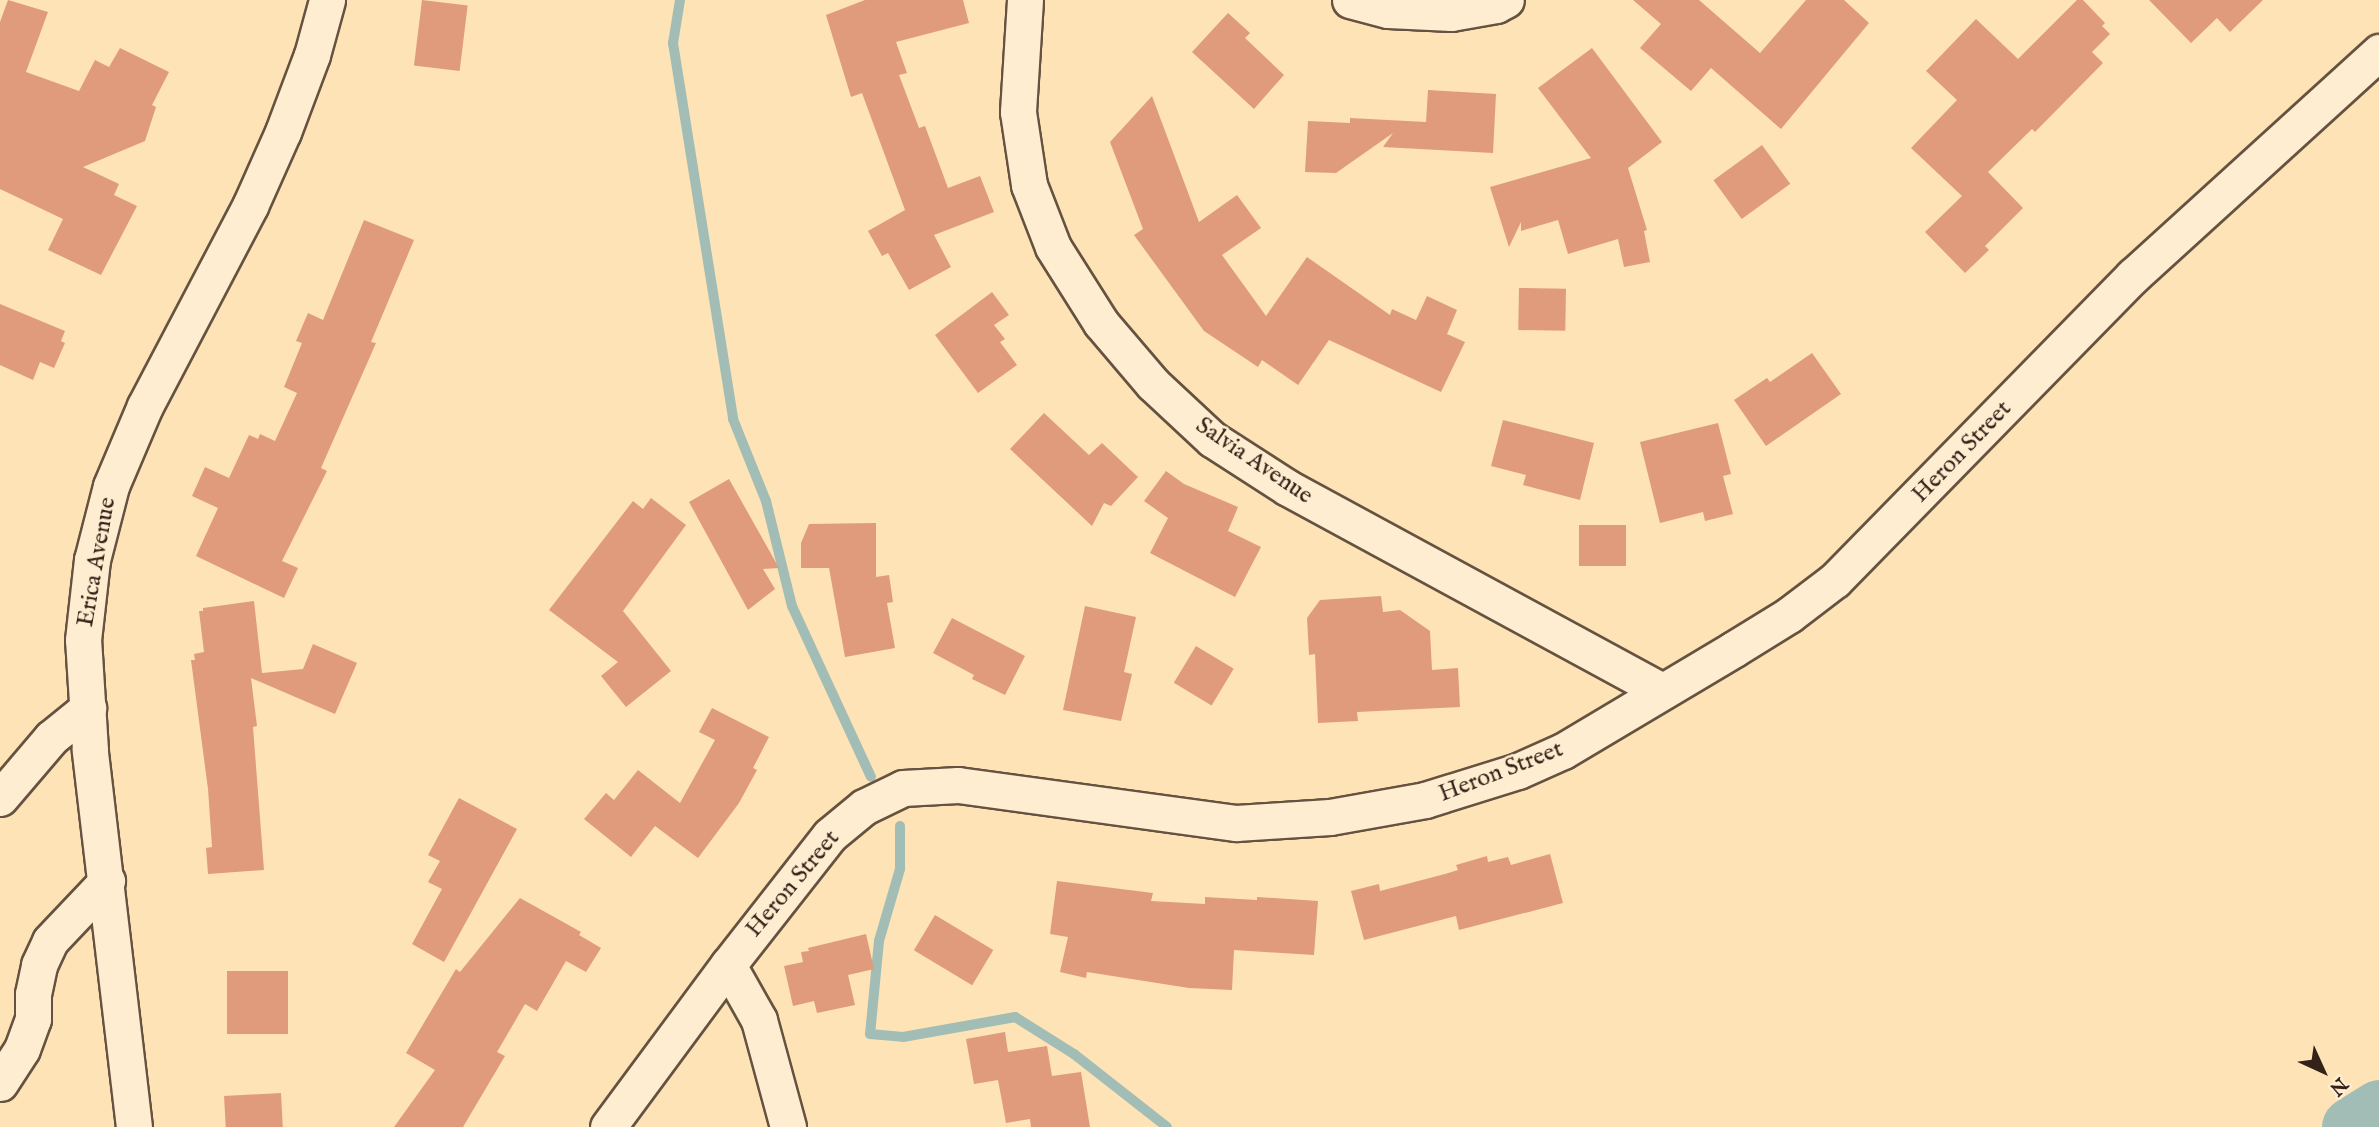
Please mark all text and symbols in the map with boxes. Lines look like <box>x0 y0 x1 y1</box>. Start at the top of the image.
street label: Heron Street <box>1906 395 2018 509</box>
street label: Salvia Avenue <box>1190 411 1318 511</box>
street label: Erica Avenue <box>71 495 123 629</box>
street label: Heron Street <box>1435 735 1567 809</box>
street label: Heron Street <box>740 825 846 943</box>
north arrow <box>2288 1036 2358 1106</box>
text: N <box>2324 1072 2352 1100</box>

